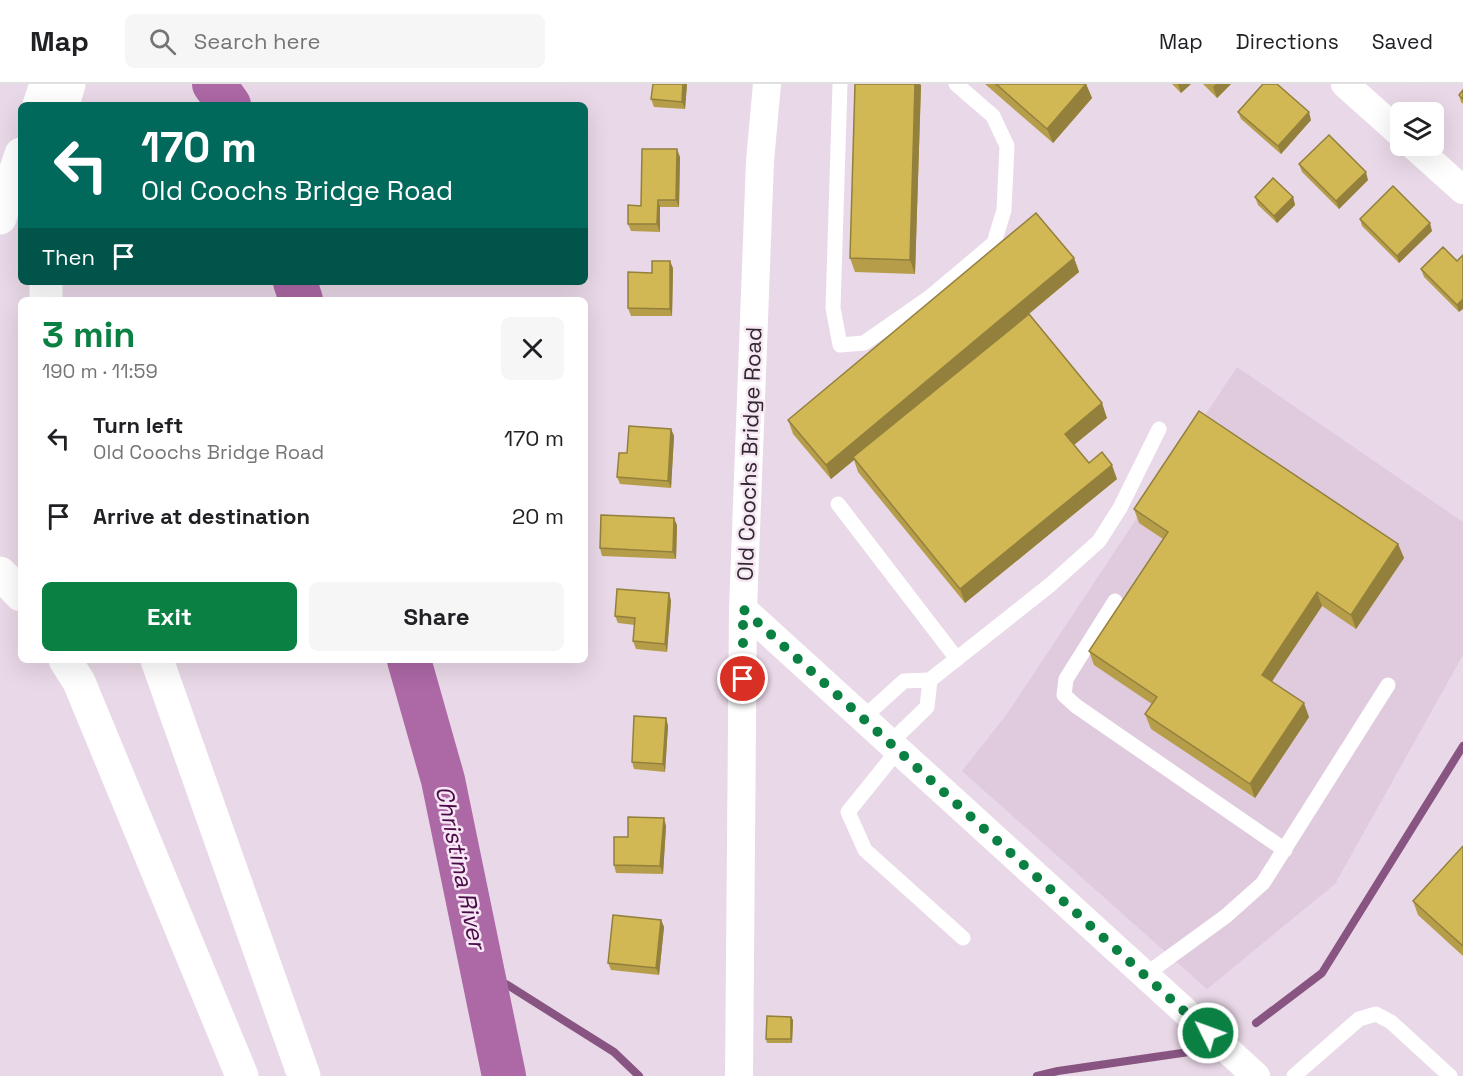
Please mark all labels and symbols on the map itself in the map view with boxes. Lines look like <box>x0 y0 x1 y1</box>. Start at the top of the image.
street label: Old Coochs Bridge Road <box>731 326 767 582</box>
pin <box>717 653 768 704</box>
water label: Christina River <box>429 783 494 954</box>
position arrow <box>1176 1001 1240 1065</box>

